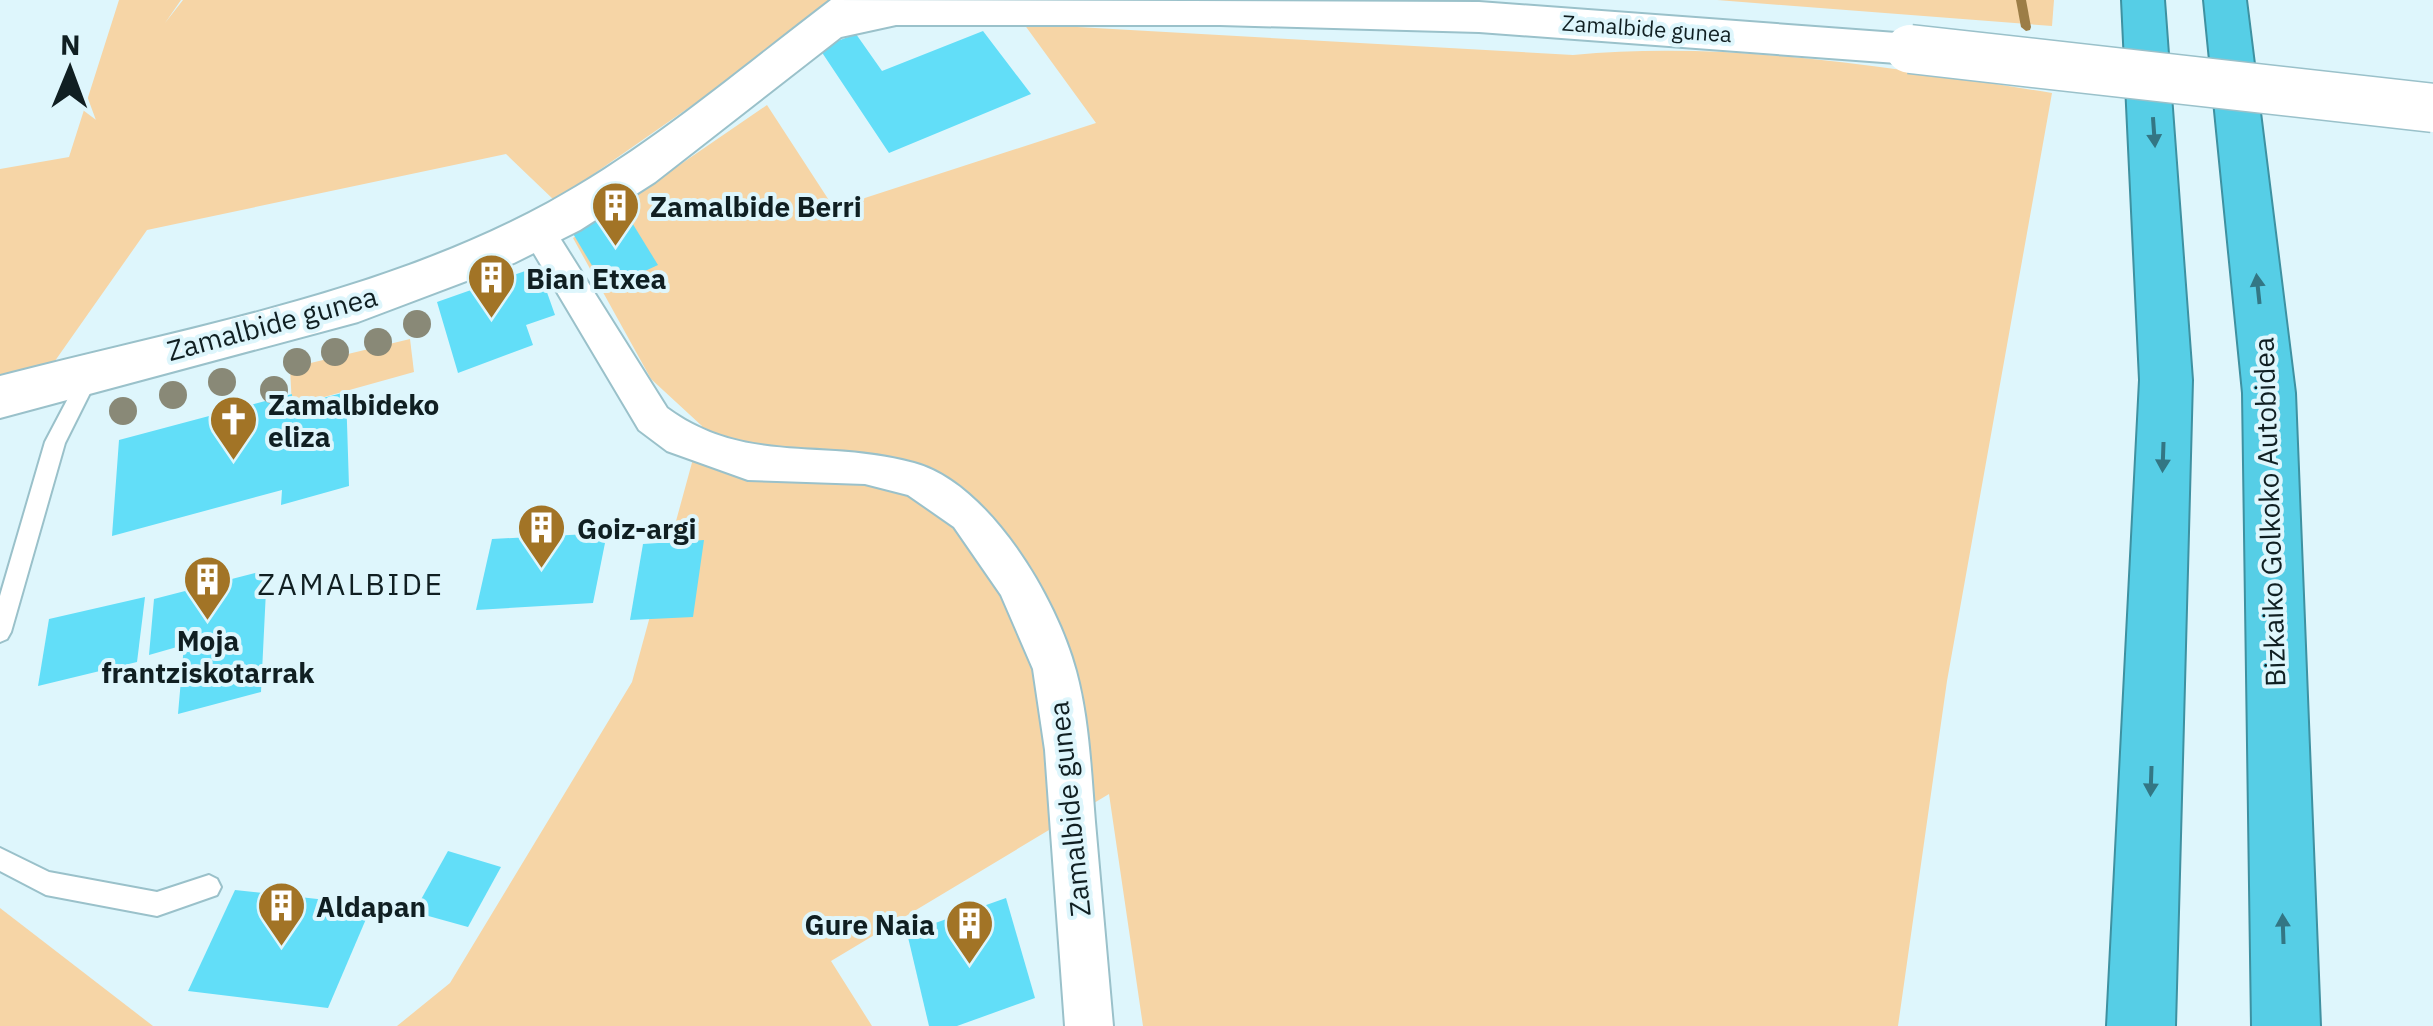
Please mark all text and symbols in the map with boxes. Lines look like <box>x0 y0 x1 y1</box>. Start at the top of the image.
street label: Zamalbide gunea <box>1561 8 1733 48</box>
north arrow <box>20 20 120 120</box>
text: N <box>60 26 81 63</box>
one-way arrow <box>2146 116 2162 148</box>
building icon: Zamalbide Berri <box>589 180 641 248</box>
place label: Zamalbide Berri <box>650 188 862 225</box>
building icon: Bian Etxea <box>465 252 517 320</box>
place label: Bian Etxea <box>526 260 667 297</box>
one-way arrow <box>2249 273 2265 305</box>
street label: Zamalbide gunea <box>163 277 381 369</box>
street label: Bizkaiko Golkoko Autobidea <box>2244 337 2294 687</box>
place label: Zamalbideko eliza <box>268 386 439 455</box>
church icon: Zamalbideko eliza <box>207 394 259 462</box>
one-way arrow <box>2155 441 2171 473</box>
building icon: Goiz-argi <box>516 502 568 570</box>
place label: Goiz-argi <box>577 510 696 547</box>
building icon: Moja frantziskotarrak <box>182 554 234 622</box>
district label: ZAMALBIDE <box>258 564 444 603</box>
place label: Moja frantziskotarrak <box>102 622 315 691</box>
street label: Zamalbide gunea <box>1039 699 1099 919</box>
one-way arrow <box>2142 766 2158 798</box>
building icon: Aldapan <box>255 880 307 948</box>
place label: Aldapan <box>316 888 426 925</box>
building icon: Gure Naia <box>944 898 996 966</box>
place label: Gure Naia <box>805 906 935 943</box>
one-way arrow <box>2275 912 2291 944</box>

